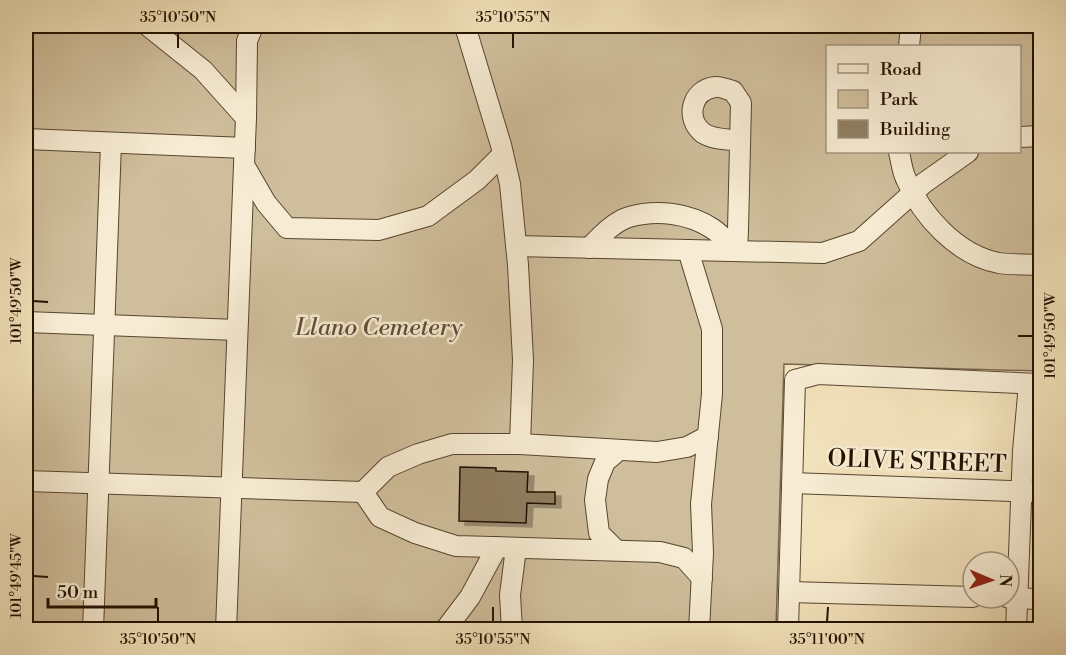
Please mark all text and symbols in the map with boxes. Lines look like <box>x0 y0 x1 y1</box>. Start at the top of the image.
text: 35°10'50"N <box>140 8 216 27</box>
text: 35°10'55"N <box>476 8 550 27</box>
legend <box>826 45 1021 153</box>
text: Road <box>880 58 923 81</box>
text: Park <box>880 88 919 111</box>
text: Building <box>879 118 951 141</box>
text: 101°49'50"W <box>7 257 26 344</box>
text: 101°49'50"W <box>1041 292 1060 379</box>
park label: Llano Cemetery <box>295 313 463 343</box>
street label: OLIVE STREET <box>827 444 1007 480</box>
text: 101°49'45"W <box>7 533 26 619</box>
north arrow <box>961 550 1021 610</box>
scale bar <box>48 571 156 609</box>
text: N <box>995 574 1015 588</box>
text: 50 m <box>57 581 99 604</box>
text: 35°10'50"N <box>120 630 196 649</box>
text: 35°10'55"N <box>456 630 530 649</box>
text: 35°11'00"N <box>789 630 865 649</box>

